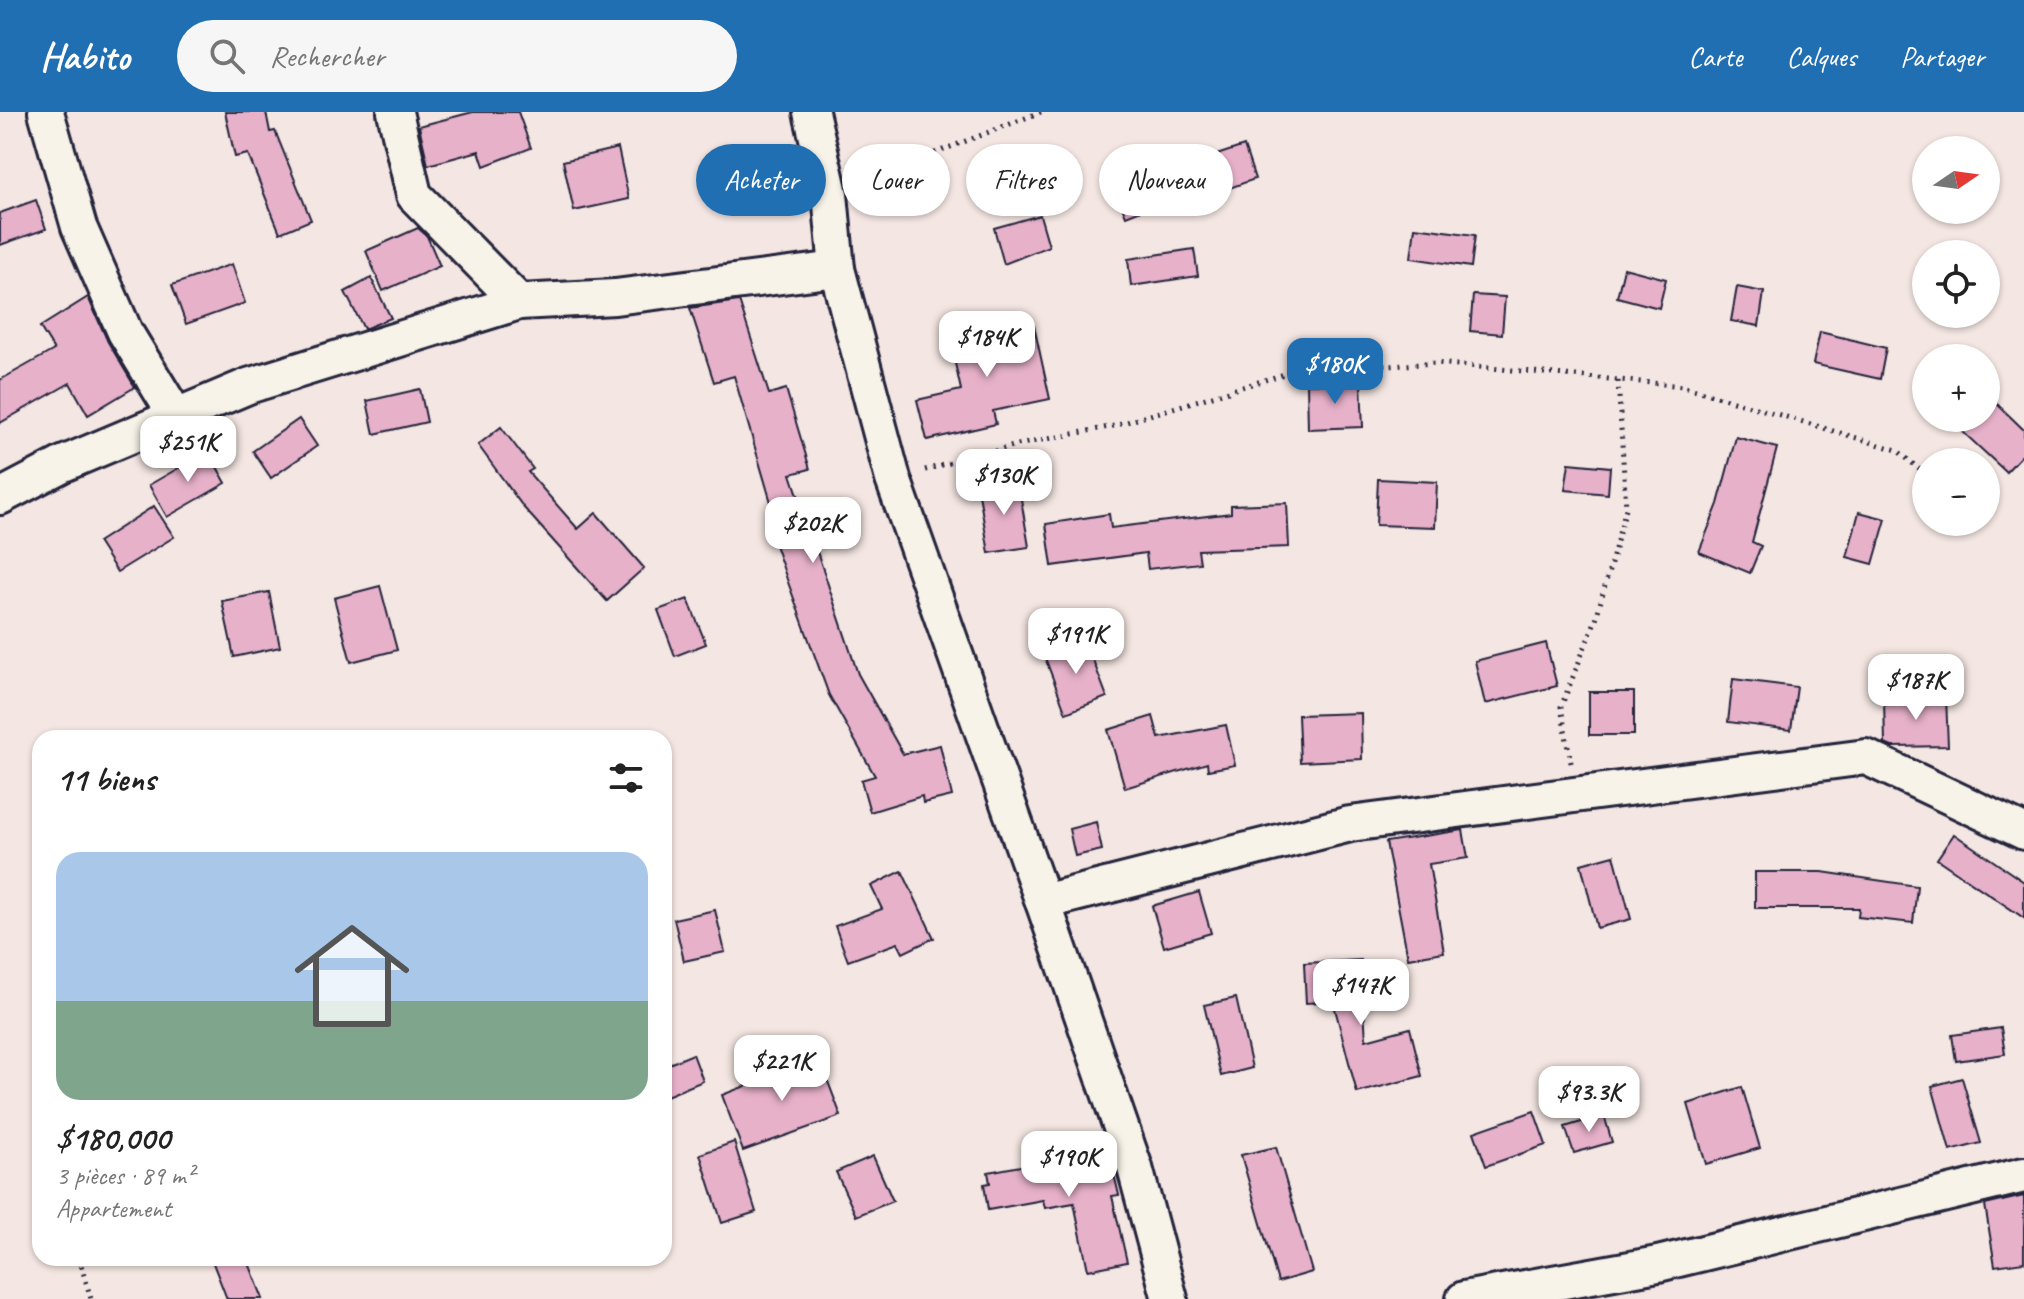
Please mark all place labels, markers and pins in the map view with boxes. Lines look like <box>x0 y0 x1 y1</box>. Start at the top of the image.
pin: $184K <box>931 311 1043 379</box>
pin: $180K <box>1279 338 1391 406</box>
pin: $251K <box>132 416 244 484</box>
pin: $130K <box>948 449 1060 517</box>
pin: $202K <box>757 497 869 565</box>
pin: $191K <box>1020 608 1132 676</box>
pin: $187K <box>1860 654 1972 722</box>
pin: $147K <box>1305 959 1417 1027</box>
pin: $221K <box>726 1035 838 1103</box>
pin: $93.3K <box>1524 1066 1654 1134</box>
pin: $190K <box>1013 1131 1125 1199</box>

